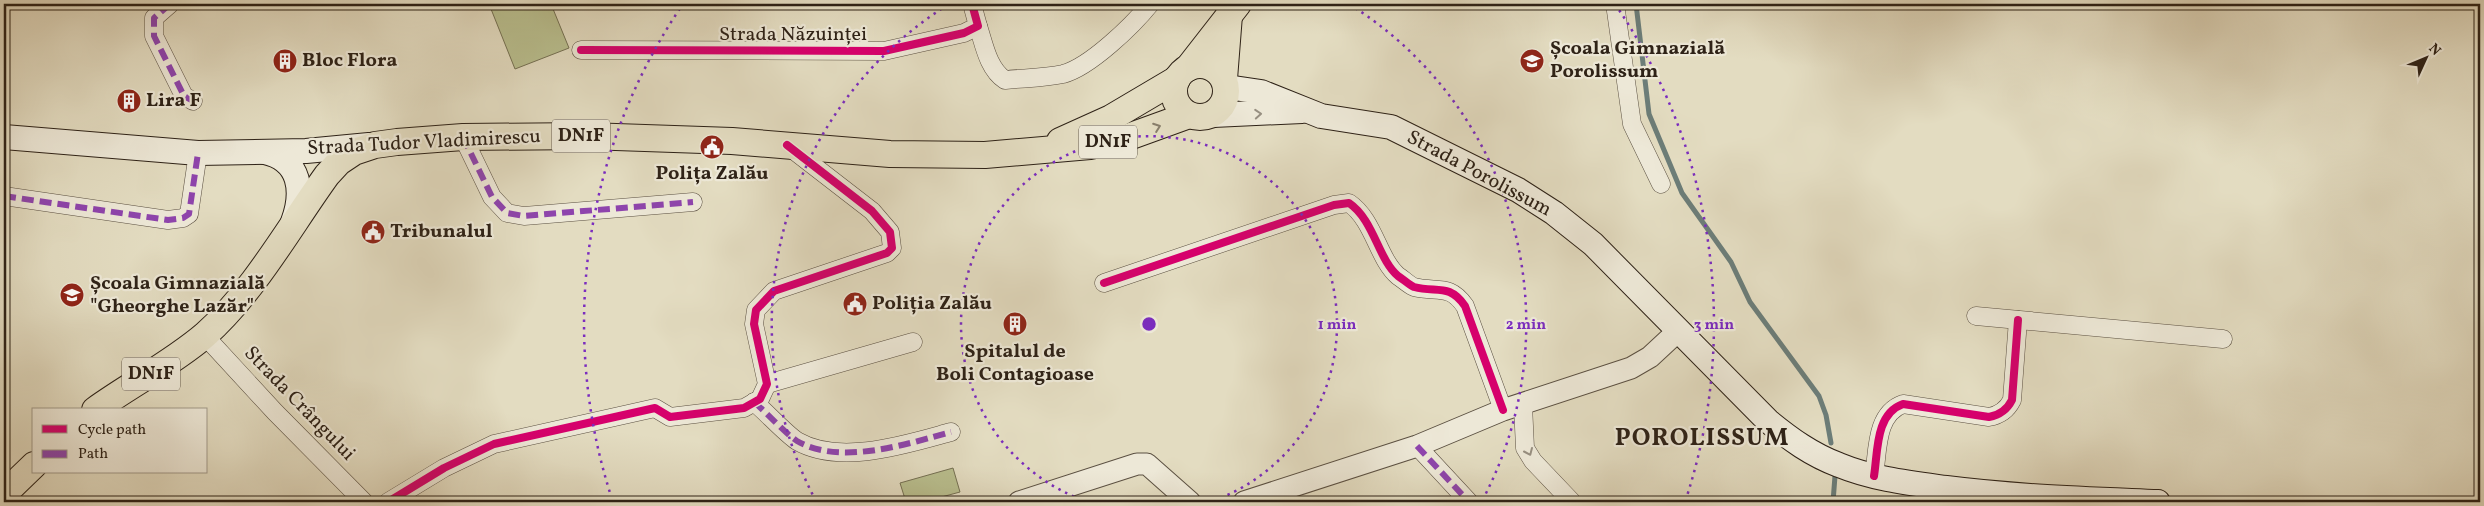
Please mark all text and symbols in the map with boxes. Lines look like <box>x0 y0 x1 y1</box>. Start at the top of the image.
street label: Strada Năzuinței <box>719 21 867 49</box>
north arrow <box>2402 32 2452 82</box>
place label: Școala Gimnazială Porolissum <box>1550 35 1725 86</box>
text: N <box>2424 40 2445 60</box>
place label: Bloc Flora <box>302 47 397 75</box>
building icon: Bloc Flora <box>272 48 298 74</box>
school or university icon: Școala Gimnazială Porolissum <box>1519 48 1545 74</box>
place label: Lira F <box>146 87 202 115</box>
building icon: Lira F <box>116 88 142 114</box>
one-way arrow <box>1255 108 1263 119</box>
road number: DN1F <box>552 120 610 152</box>
street label: Strada Tudor Vladimirescu <box>307 123 541 163</box>
one-way arrow <box>1152 123 1161 133</box>
street label: Strada Porolissum <box>1402 124 1556 224</box>
road number: DN1F <box>1079 125 1137 158</box>
public building icon: Polița Zalău <box>699 134 725 160</box>
place label: Polița Zalău <box>656 160 768 188</box>
place label: Tribunalul <box>390 218 493 246</box>
public building icon: Tribunalul <box>360 219 386 245</box>
place label: Școala Gimnazială "Gheorghe Lazăr" <box>90 270 265 321</box>
school or university icon: Școala Gimnazială "Gheorghe Lazăr" <box>59 282 85 308</box>
place label: Poliția Zalău <box>872 290 992 318</box>
public building icon: Poliția Zalău <box>842 291 868 317</box>
building icon: Spitalul de Boli Contagioase <box>1002 311 1028 337</box>
centre of rings <box>1140 315 1158 333</box>
text: 1 min <box>1318 315 1356 336</box>
text: 2 min <box>1506 315 1546 336</box>
text: 3 min <box>1694 315 1734 336</box>
place label: Spitalul de Boli Contagioase <box>936 338 1094 389</box>
street label: Strada Crângului <box>237 340 361 468</box>
road number: DN1F <box>122 358 180 390</box>
legend <box>32 408 208 474</box>
text: Cycle path <box>78 420 146 441</box>
district label: POROLISSUM <box>1615 421 1789 456</box>
text: Path <box>78 444 108 465</box>
one-way arrow <box>1522 447 1533 456</box>

